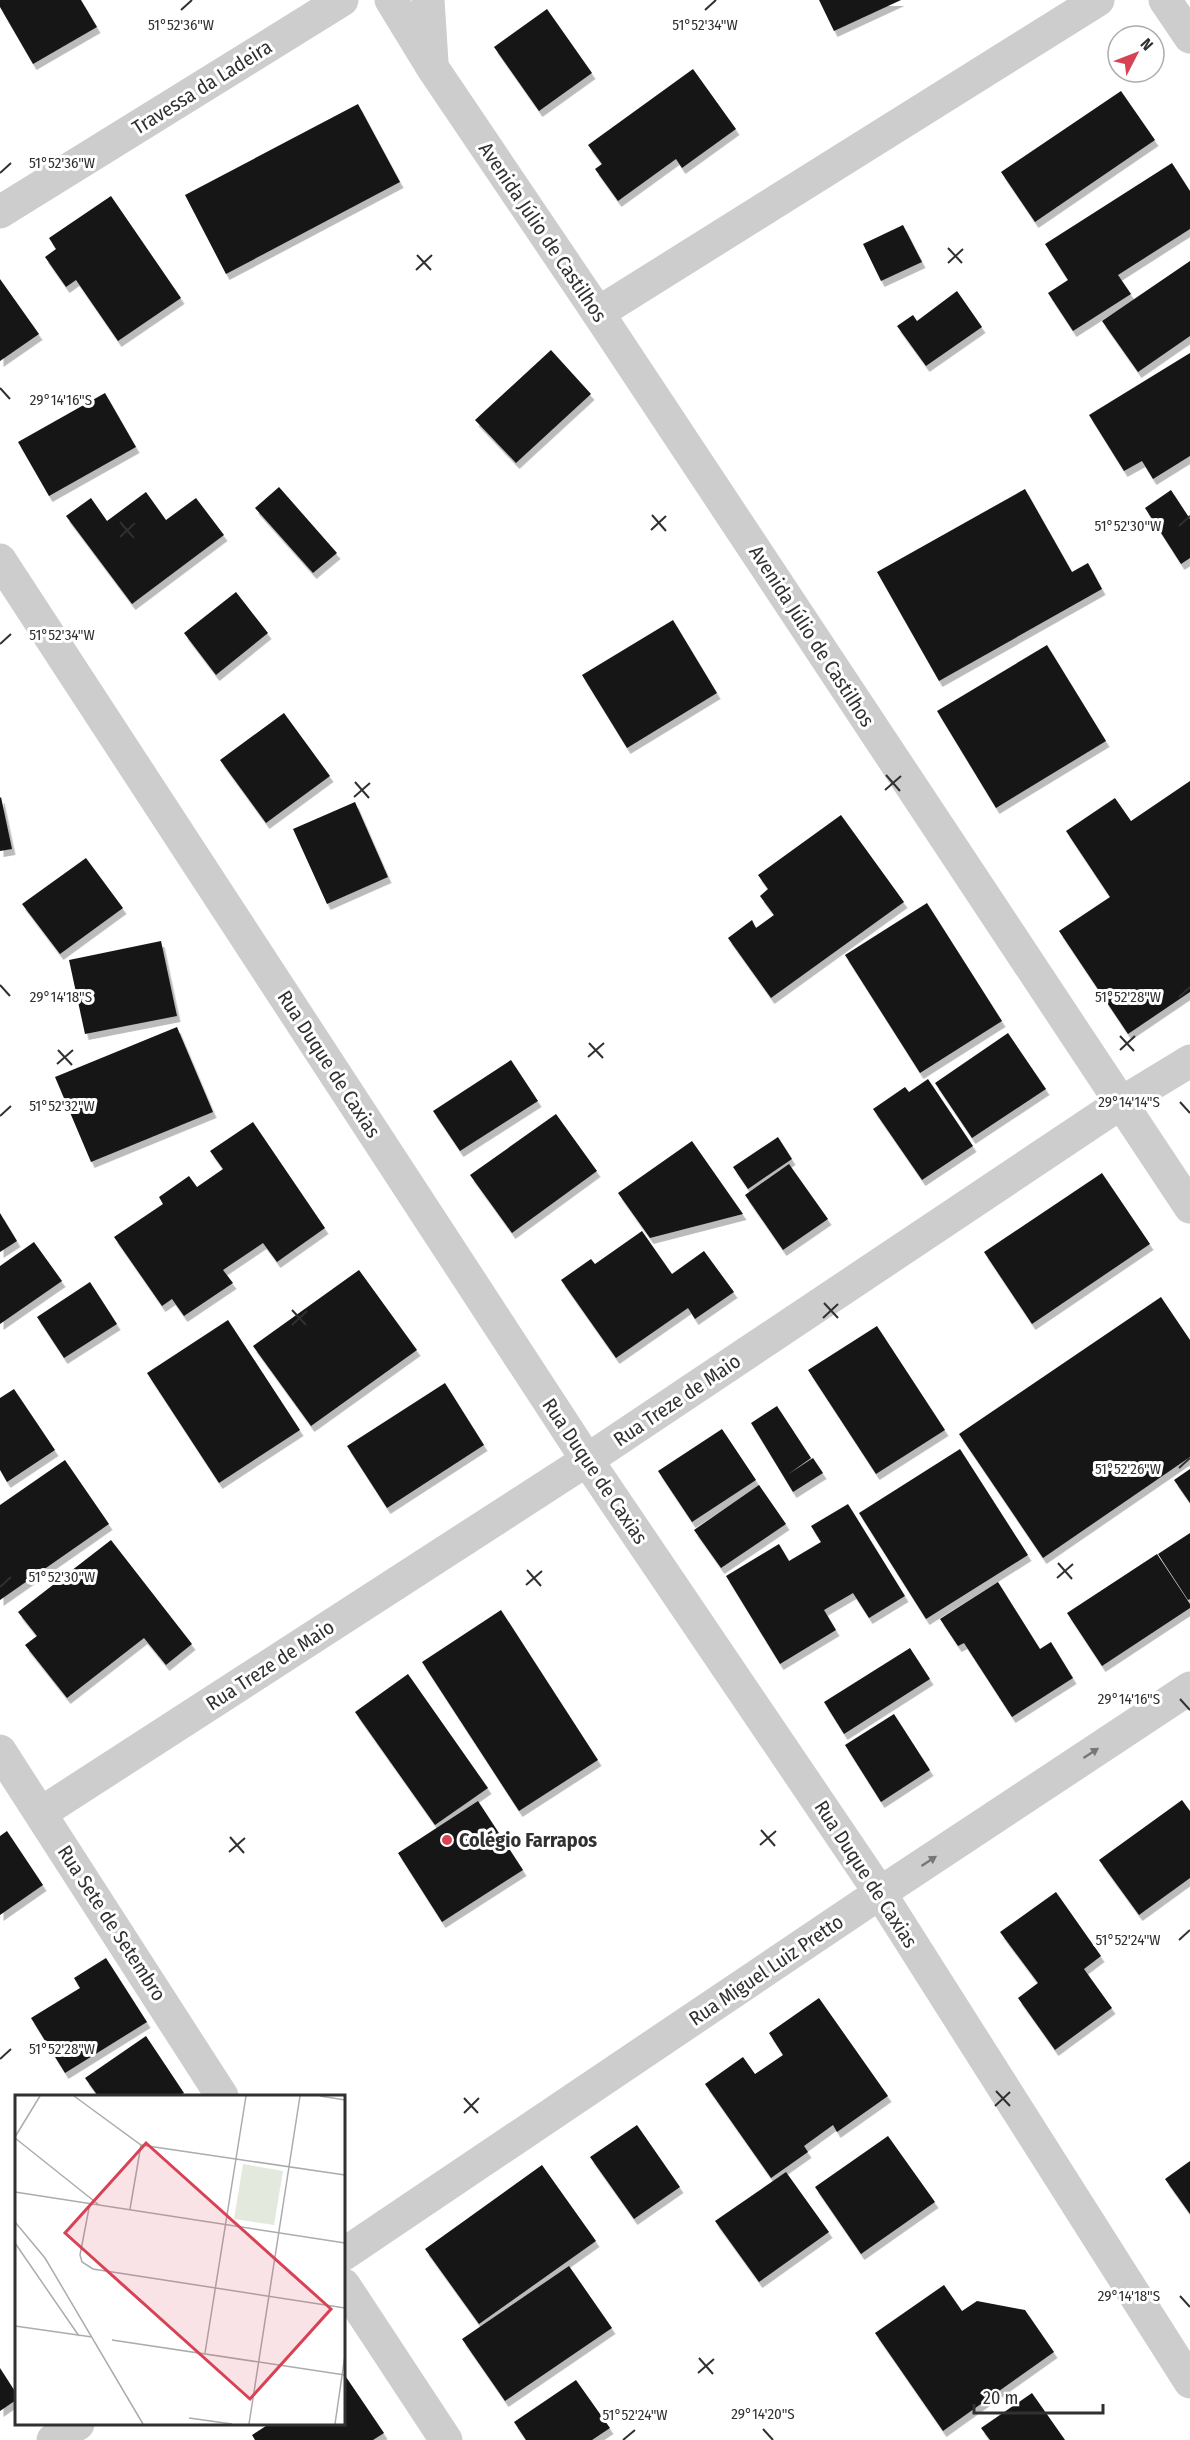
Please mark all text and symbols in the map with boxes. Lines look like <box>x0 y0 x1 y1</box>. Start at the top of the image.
text: 51°52'36"W <box>148 16 214 34</box>
text: 51°52'34"W <box>672 16 738 34</box>
north arrow <box>1106 24 1166 84</box>
street label: Travessa da Ladeira <box>128 34 276 140</box>
text: N <box>1137 34 1157 54</box>
street label: Avenida Júlio de Castilhos <box>474 138 612 326</box>
text: 51°52'36"W <box>29 154 95 172</box>
text: 29°14'16"S <box>30 391 92 409</box>
text: 51°52'30"W <box>1095 517 1161 535</box>
street label: Avenida Júlio de Castilhos <box>744 541 880 731</box>
text: 51°52'34"W <box>29 626 95 644</box>
street label: Rua Duque de Caxias <box>272 986 386 1142</box>
text: 29°14'18"S <box>30 988 92 1006</box>
text: 51°52'28"W <box>1095 988 1161 1006</box>
text: 29°14'14"S <box>1098 1093 1160 1111</box>
text: 51°52'32"W <box>29 1097 95 1115</box>
street label: Rua Treze de Maio <box>609 1349 745 1451</box>
street label: Rua Duque de Caxias <box>537 1394 653 1548</box>
text: 51°52'26"W <box>1095 1460 1161 1478</box>
text: 51°52'30"W <box>29 1568 95 1586</box>
street label: Rua Treze de Maio <box>201 1615 339 1715</box>
text: 29°14'16"S <box>1098 1690 1160 1708</box>
one-way arrow <box>1083 1748 1100 1759</box>
street label: Rua Duque de Caxias <box>809 1796 923 1952</box>
place label: Colégio Farrapos <box>459 1828 597 1852</box>
marker: Colégio Farrapos <box>440 1833 454 1847</box>
street label: Rua Sete de Setembro <box>53 1841 171 2005</box>
one-way arrow <box>920 1855 936 1867</box>
street label: Rua Miguel Luiz Pretto <box>684 1909 848 2031</box>
text: 51°52'24"W <box>1095 1931 1161 1949</box>
text: 51°52'28"W <box>29 2040 95 2058</box>
inset map <box>15 2095 345 2425</box>
text: 29°14'18"S <box>1098 2287 1160 2305</box>
scale bar <box>974 2377 1103 2415</box>
text: 20 m <box>983 2387 1018 2409</box>
text: 29°14'20"S <box>731 2405 795 2423</box>
text: 51°52'24"W <box>602 2406 668 2424</box>

